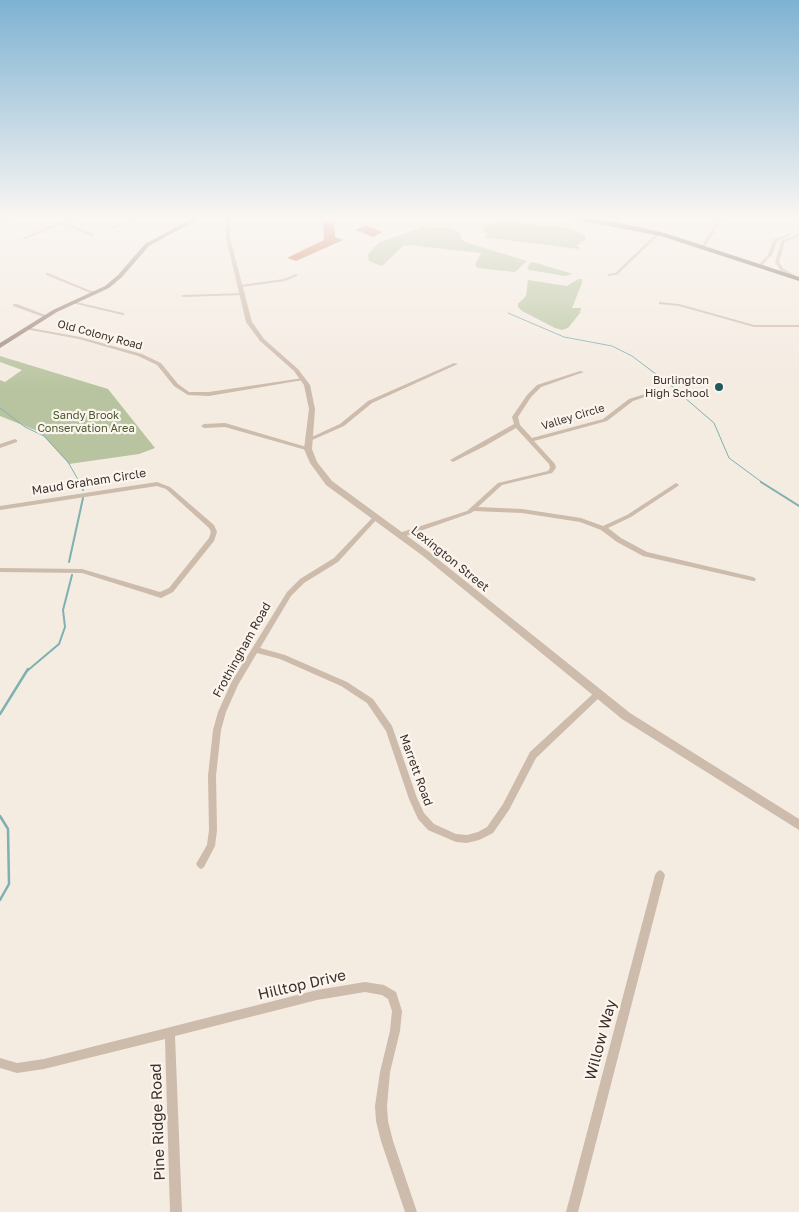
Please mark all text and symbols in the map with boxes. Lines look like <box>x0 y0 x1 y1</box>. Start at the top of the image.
street label: Old Colony Road <box>56 317 144 353</box>
place label: Burlington High School <box>645 374 709 400</box>
marker: Burlington High School <box>713 381 725 393</box>
street label: Valley Circle <box>540 401 606 433</box>
park label: Sandy Brook Conservation Area <box>37 409 135 435</box>
street label: Maud Graham Circle <box>31 466 147 498</box>
street label: Lexington Street <box>408 523 492 595</box>
street label: Frothingham Road <box>210 600 274 700</box>
street label: Marrett Road <box>396 732 436 808</box>
street label: Hilltop Drive <box>256 966 348 1004</box>
street label: Willow Way <box>582 998 620 1082</box>
street label: Pine Ridge Road <box>147 1063 169 1181</box>

